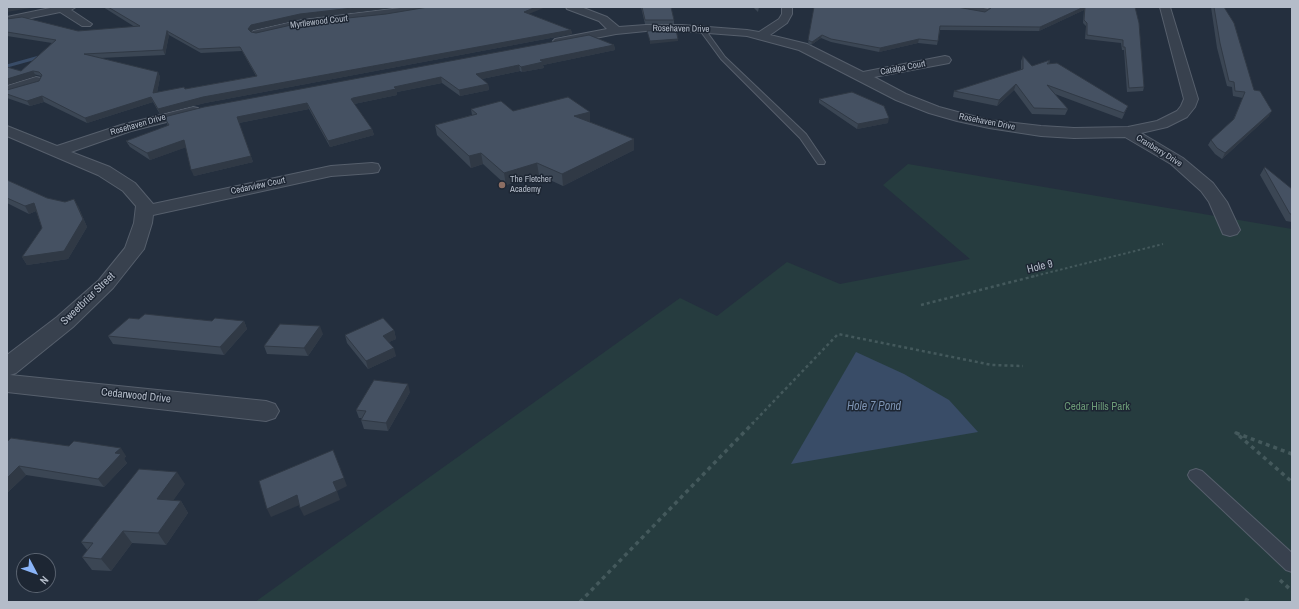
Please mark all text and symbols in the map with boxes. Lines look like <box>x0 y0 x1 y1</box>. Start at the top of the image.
street label: Myrtlewood Court <box>290 13 348 31</box>
street label: Rosehaven Drive <box>652 23 710 35</box>
street label: Catalpa Court <box>880 58 926 78</box>
street label: Rosehaven Drive <box>958 111 1016 133</box>
street label: Rosehaven Drive <box>109 112 167 138</box>
street label: Cranberry Drive <box>1134 133 1184 169</box>
street label: Cedarview Court <box>230 175 286 197</box>
place label: The Fletcher Academy <box>510 175 551 196</box>
marker: The Fletcher Academy <box>497 180 507 190</box>
street label: Hole 9 <box>1026 257 1054 277</box>
street label: Sweetbriar Street <box>58 270 118 328</box>
street label: Cedarwood Drive <box>100 386 172 406</box>
water label: Hole 7 Pond <box>847 400 901 414</box>
park label: Cedar Hills Park <box>1064 400 1130 414</box>
north arrow <box>16 553 56 593</box>
text: N <box>37 573 52 587</box>

